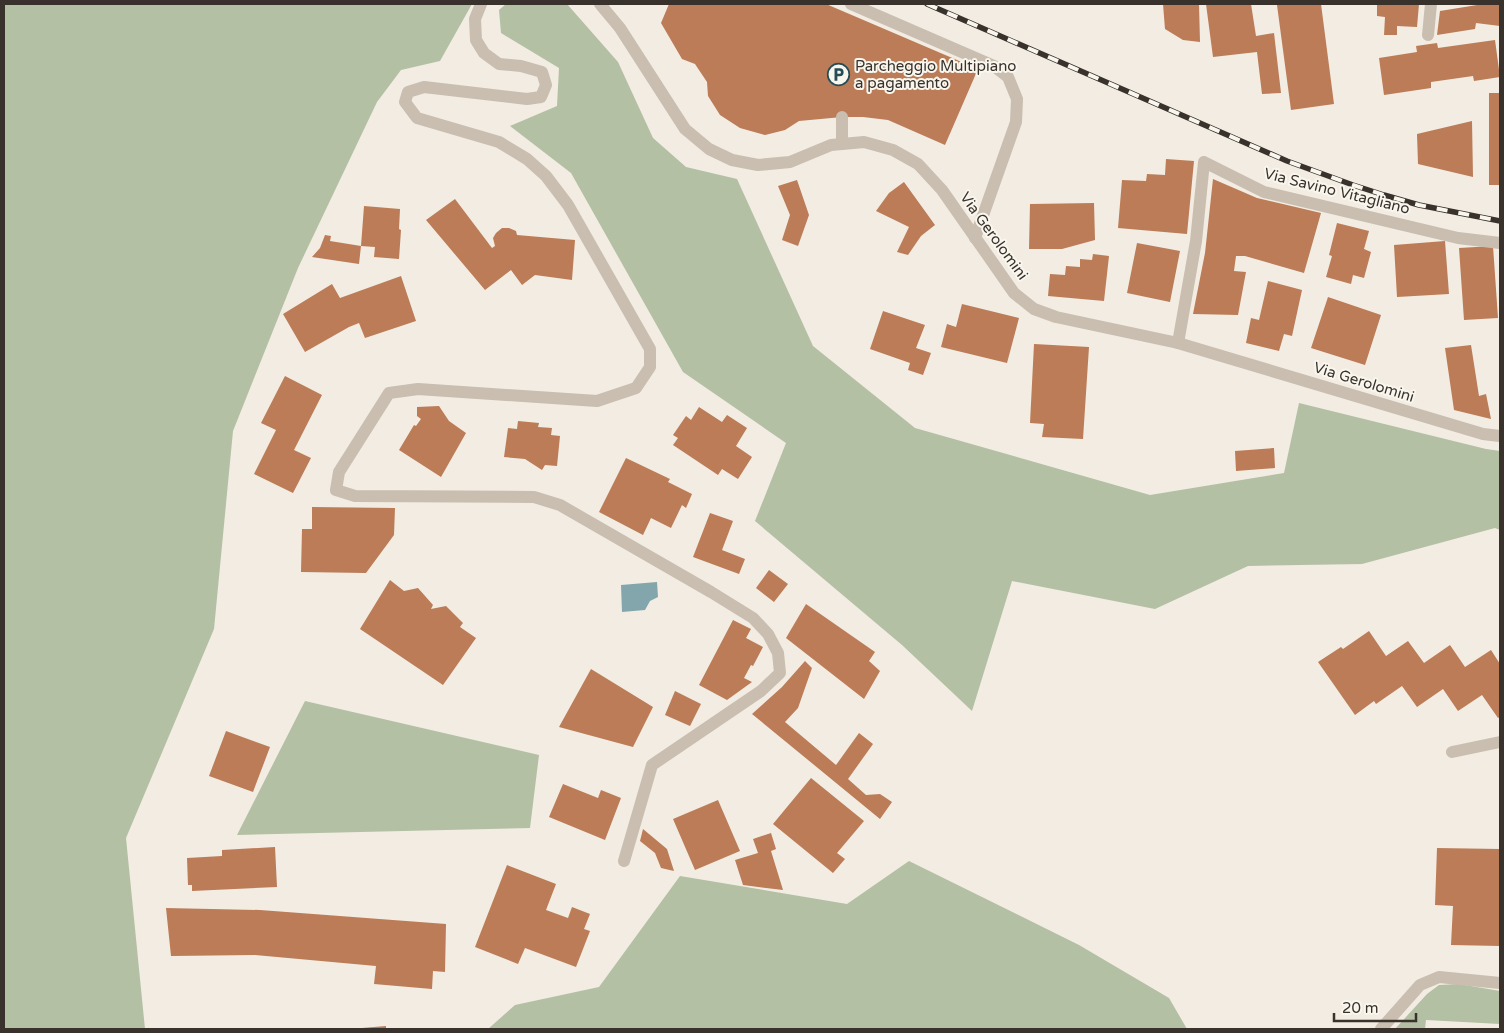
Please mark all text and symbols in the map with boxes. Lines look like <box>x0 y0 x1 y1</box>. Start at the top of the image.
place label: Parcheggio Multipiano a pagamento <box>855 57 1016 92</box>
parking icon: Parcheggio Multipiano a pagamento <box>827 63 851 87</box>
street label: Via Savino Vitagliano <box>1262 164 1412 218</box>
street label: Via Gerolomini <box>956 189 1032 283</box>
street label: Via Gerolomini <box>1312 358 1416 406</box>
scale bar <box>1334 990 1416 1022</box>
text: 20 m <box>1342 999 1379 1017</box>

